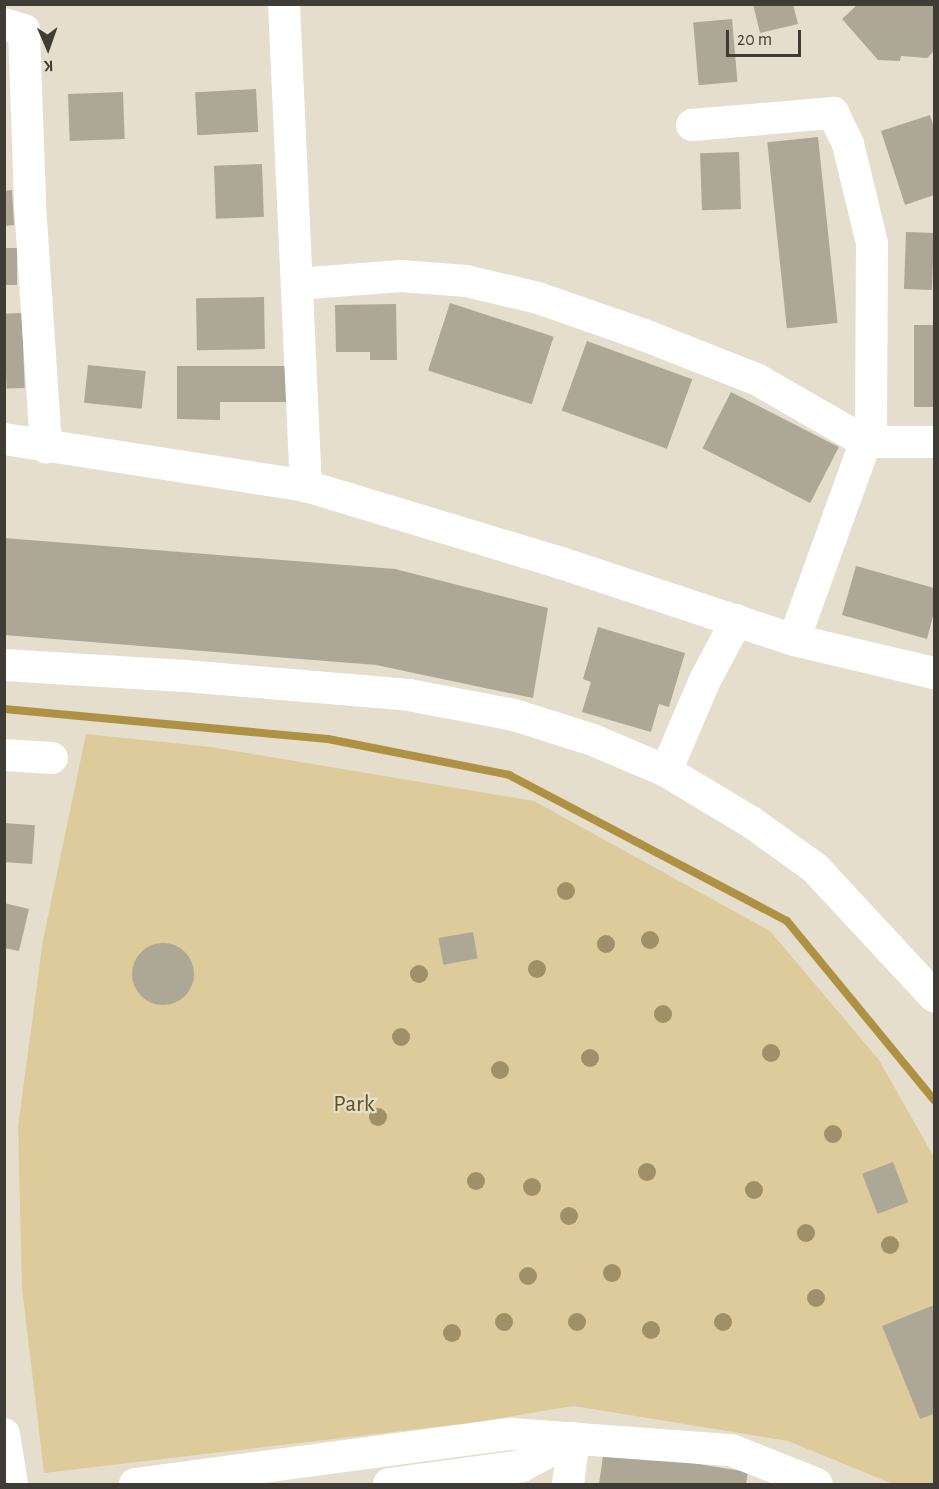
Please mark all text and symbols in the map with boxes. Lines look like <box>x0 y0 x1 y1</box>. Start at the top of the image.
north arrow <box>18 18 78 78</box>
scale bar <box>729 18 804 56</box>
text: 20 m <box>737 31 772 49</box>
text: K <box>44 58 54 74</box>
park label: Park <box>333 1091 375 1119</box>

